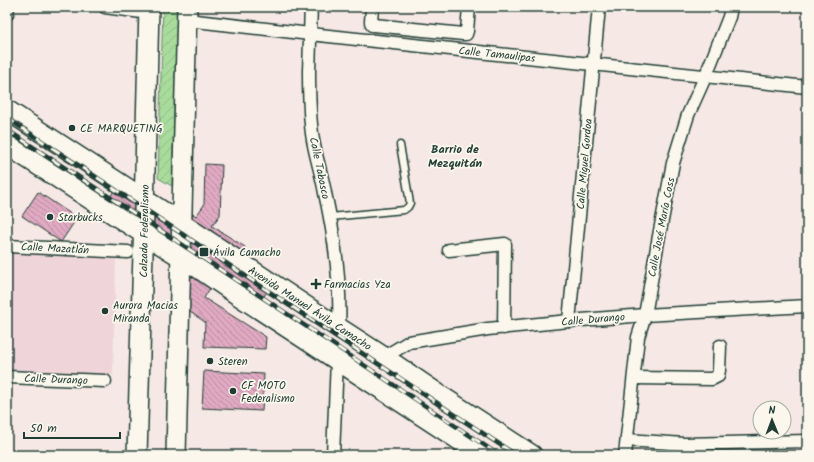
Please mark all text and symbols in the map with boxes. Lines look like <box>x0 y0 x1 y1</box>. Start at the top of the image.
street label: Calle Tamaulipas <box>458 42 537 68</box>
street label: Calle Miguel Gordoa <box>572 118 598 210</box>
place label: CE MARQUETING <box>80 120 163 138</box>
marker: CE MARQUETING <box>67 123 77 133</box>
street label: Calle Tabasco <box>304 136 334 201</box>
district label: Barrio de Mezquitán <box>428 140 482 173</box>
street label: Calle José María Coss <box>643 176 681 279</box>
street label: Calzada Federalismo <box>135 184 155 278</box>
place label: Starbucks <box>58 209 103 227</box>
marker: Starbucks <box>45 212 55 222</box>
street label: Calle Mazatlán <box>20 238 90 260</box>
place label: Ávila Camacho <box>213 244 281 262</box>
marker: Ávila Camacho <box>198 246 210 258</box>
street label: Avenida Manuel Ávila Camacho <box>244 262 375 356</box>
place label: Farmacias Yza <box>324 276 391 294</box>
marker: Farmacias Yza <box>311 279 321 289</box>
place label: Aurora Macias Miranda <box>113 297 178 328</box>
marker: Aurora Macias Miranda <box>100 306 110 316</box>
street label: Calle Durango <box>561 308 626 332</box>
place label: Steren <box>218 353 248 371</box>
marker: Steren <box>205 356 215 366</box>
street label: Calle Durango <box>24 370 88 390</box>
place label: CF MOTO Federalismo <box>241 377 295 408</box>
marker: CF MOTO Federalismo <box>228 386 238 396</box>
north arrow <box>752 400 792 440</box>
text: N <box>768 402 776 420</box>
scale bar <box>24 414 120 440</box>
text: 50 m <box>30 419 57 438</box>

